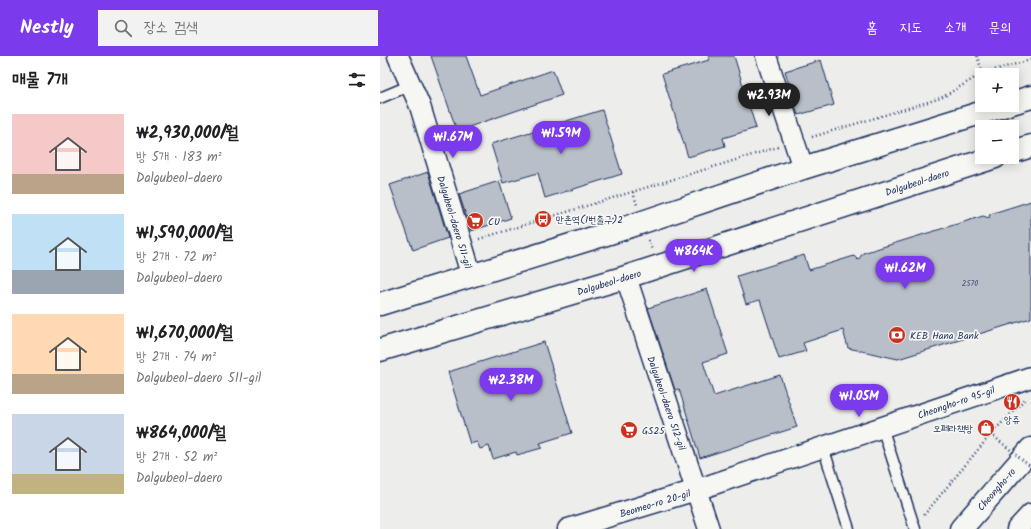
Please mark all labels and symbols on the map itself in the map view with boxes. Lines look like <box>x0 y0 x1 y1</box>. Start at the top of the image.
pin: ₩2.93M <box>736 83 802 117</box>
pin: ₩1.59M <box>528 121 594 155</box>
pin: ₩1.67M <box>420 125 486 159</box>
street label: Dalgubeol-daero <box>883 165 952 201</box>
street label: Dalgubeol-daero 511-gil <box>432 174 476 271</box>
bus stop icon: 만촌역(1번출구)2 <box>533 209 553 229</box>
supermarket icon: CU <box>465 211 485 231</box>
place label: 만촌역(1번출구)2 <box>556 212 623 228</box>
place label: CU <box>488 214 500 230</box>
pin: ₩864K <box>666 239 722 273</box>
pin: ₩1.62M <box>872 256 938 290</box>
street label: Dalgubeol-daero <box>575 265 644 300</box>
house number: 2570 <box>962 277 978 290</box>
bank icon: KEB Hana Bank <box>887 325 907 345</box>
place label: KEB Hana Bank <box>910 328 979 344</box>
street label: Dalgubeol-daero 512-gil <box>642 354 690 453</box>
pin: ₩2.38M <box>478 368 544 402</box>
street label: Cheongho-ro 95-gil <box>915 382 998 424</box>
pin: ₩1.05M <box>826 384 892 418</box>
restaurant icon: 앙쥬 <box>1002 392 1022 412</box>
place label: 앙쥬 <box>1004 412 1020 428</box>
shop icon: 오페라책방 <box>976 418 996 438</box>
supermarket icon: GS25 <box>619 420 639 440</box>
place label: 오페라책방 <box>933 421 973 437</box>
place label: GS25 <box>642 423 665 439</box>
street label: Cheongho-ro <box>973 464 1020 515</box>
street label: Beomeo-ro 20-gil <box>618 485 693 522</box>

